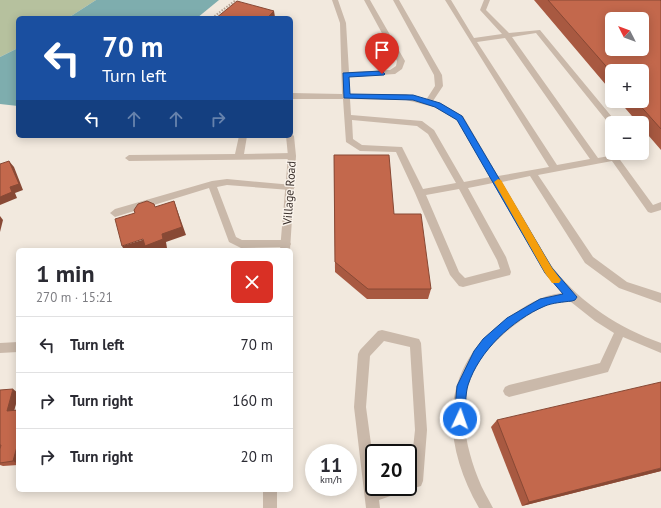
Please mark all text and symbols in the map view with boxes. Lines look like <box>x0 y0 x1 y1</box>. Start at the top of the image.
north arrow <box>605 12 649 56</box>
map controls <box>605 12 649 160</box>
text: 70 m <box>102 28 163 65</box>
icon: left <box>36 32 88 84</box>
pin <box>365 33 399 74</box>
icon: arrive <box>371 39 393 61</box>
text: Turn left <box>102 64 167 87</box>
button: + <box>605 64 649 108</box>
icon: left <box>81 108 103 130</box>
icon: ahead <box>123 108 145 130</box>
icon: ahead <box>165 108 187 130</box>
icon: right <box>207 108 229 130</box>
button: − <box>605 116 649 160</box>
street label: Village Road <box>279 160 299 227</box>
text: 1 min <box>36 258 95 289</box>
button: close <box>231 261 273 303</box>
text: 270 m · 15:21 <box>36 289 113 306</box>
icon: left <box>36 334 58 356</box>
text: Turn left <box>70 335 124 354</box>
text: 70 m <box>240 335 273 354</box>
icon: right <box>36 390 58 412</box>
text: Turn right <box>70 391 133 410</box>
text: 160 m <box>232 391 273 410</box>
position arrow <box>439 398 481 440</box>
speed limit sign: 20 <box>365 444 417 496</box>
icon: right <box>36 446 58 468</box>
text: Turn right <box>70 447 133 466</box>
text: 20 m <box>240 447 273 466</box>
text: 11 <box>320 452 342 478</box>
text: km/h <box>320 473 342 486</box>

